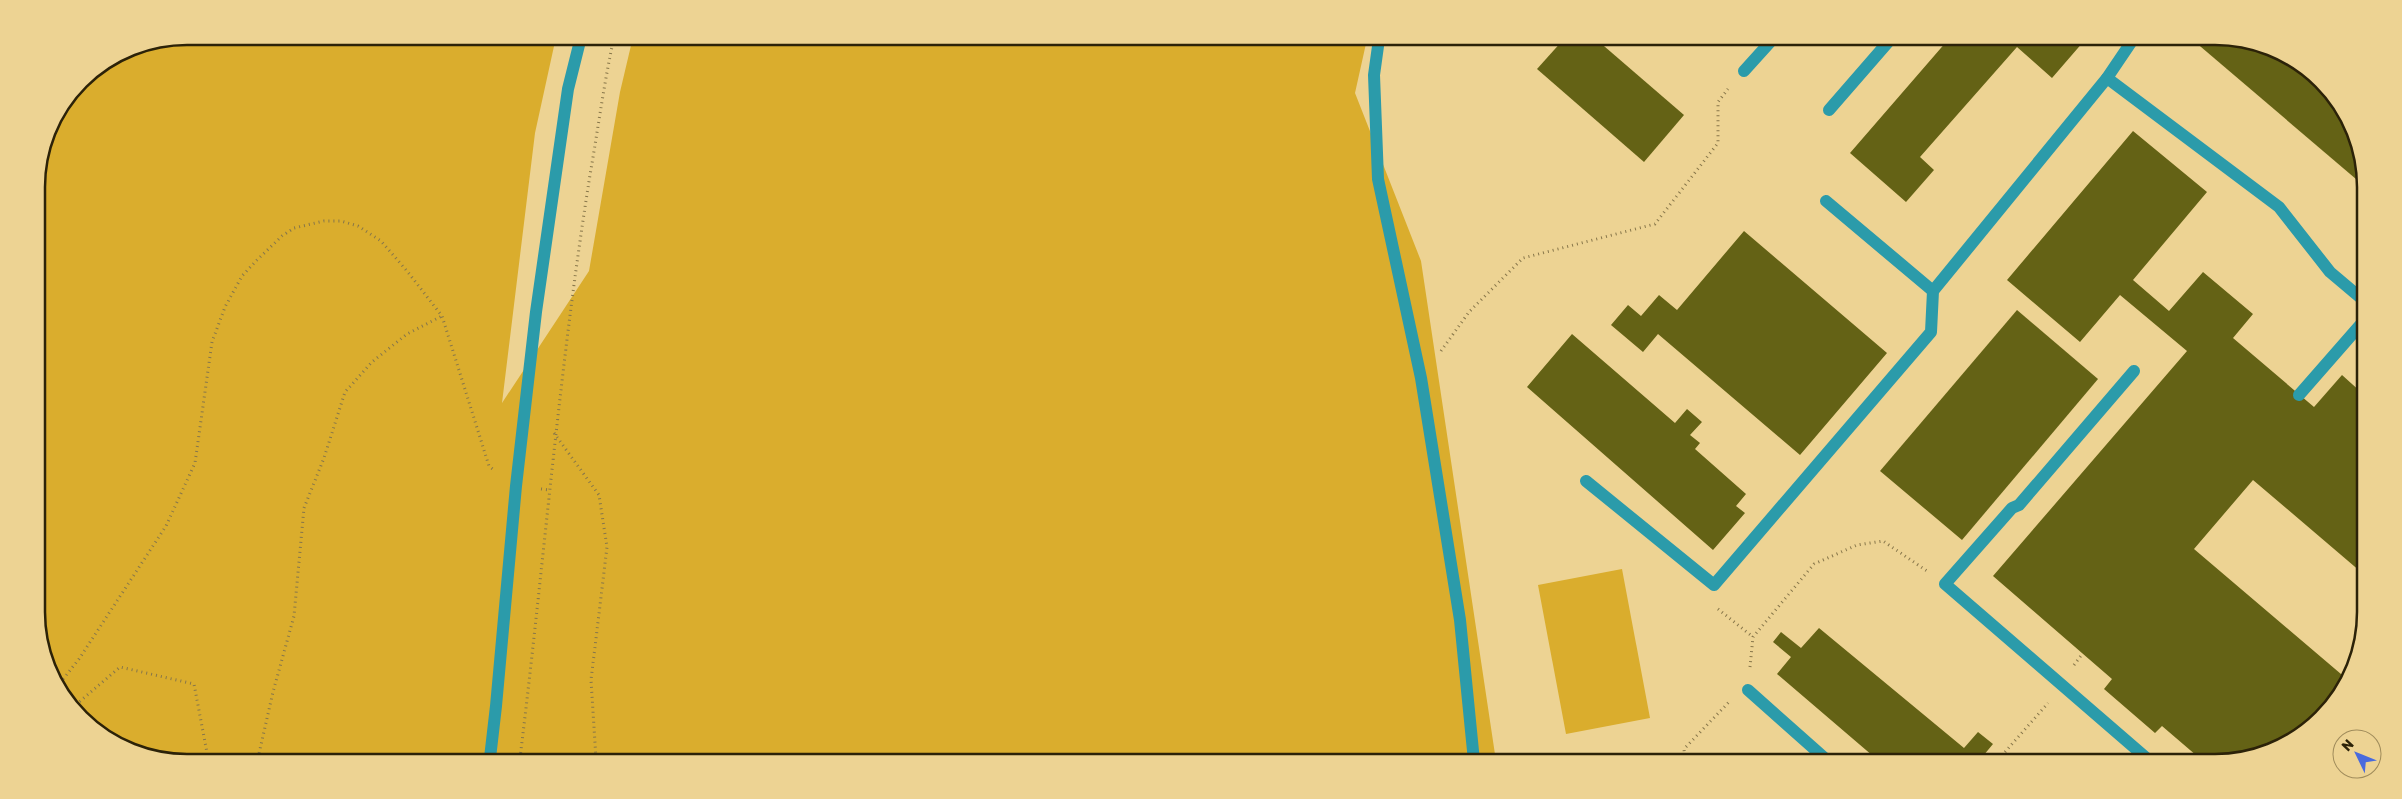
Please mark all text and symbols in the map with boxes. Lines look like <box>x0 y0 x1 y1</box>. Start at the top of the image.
north arrow <box>2332 729 2382 779</box>
text: N <box>2338 736 2358 755</box>

